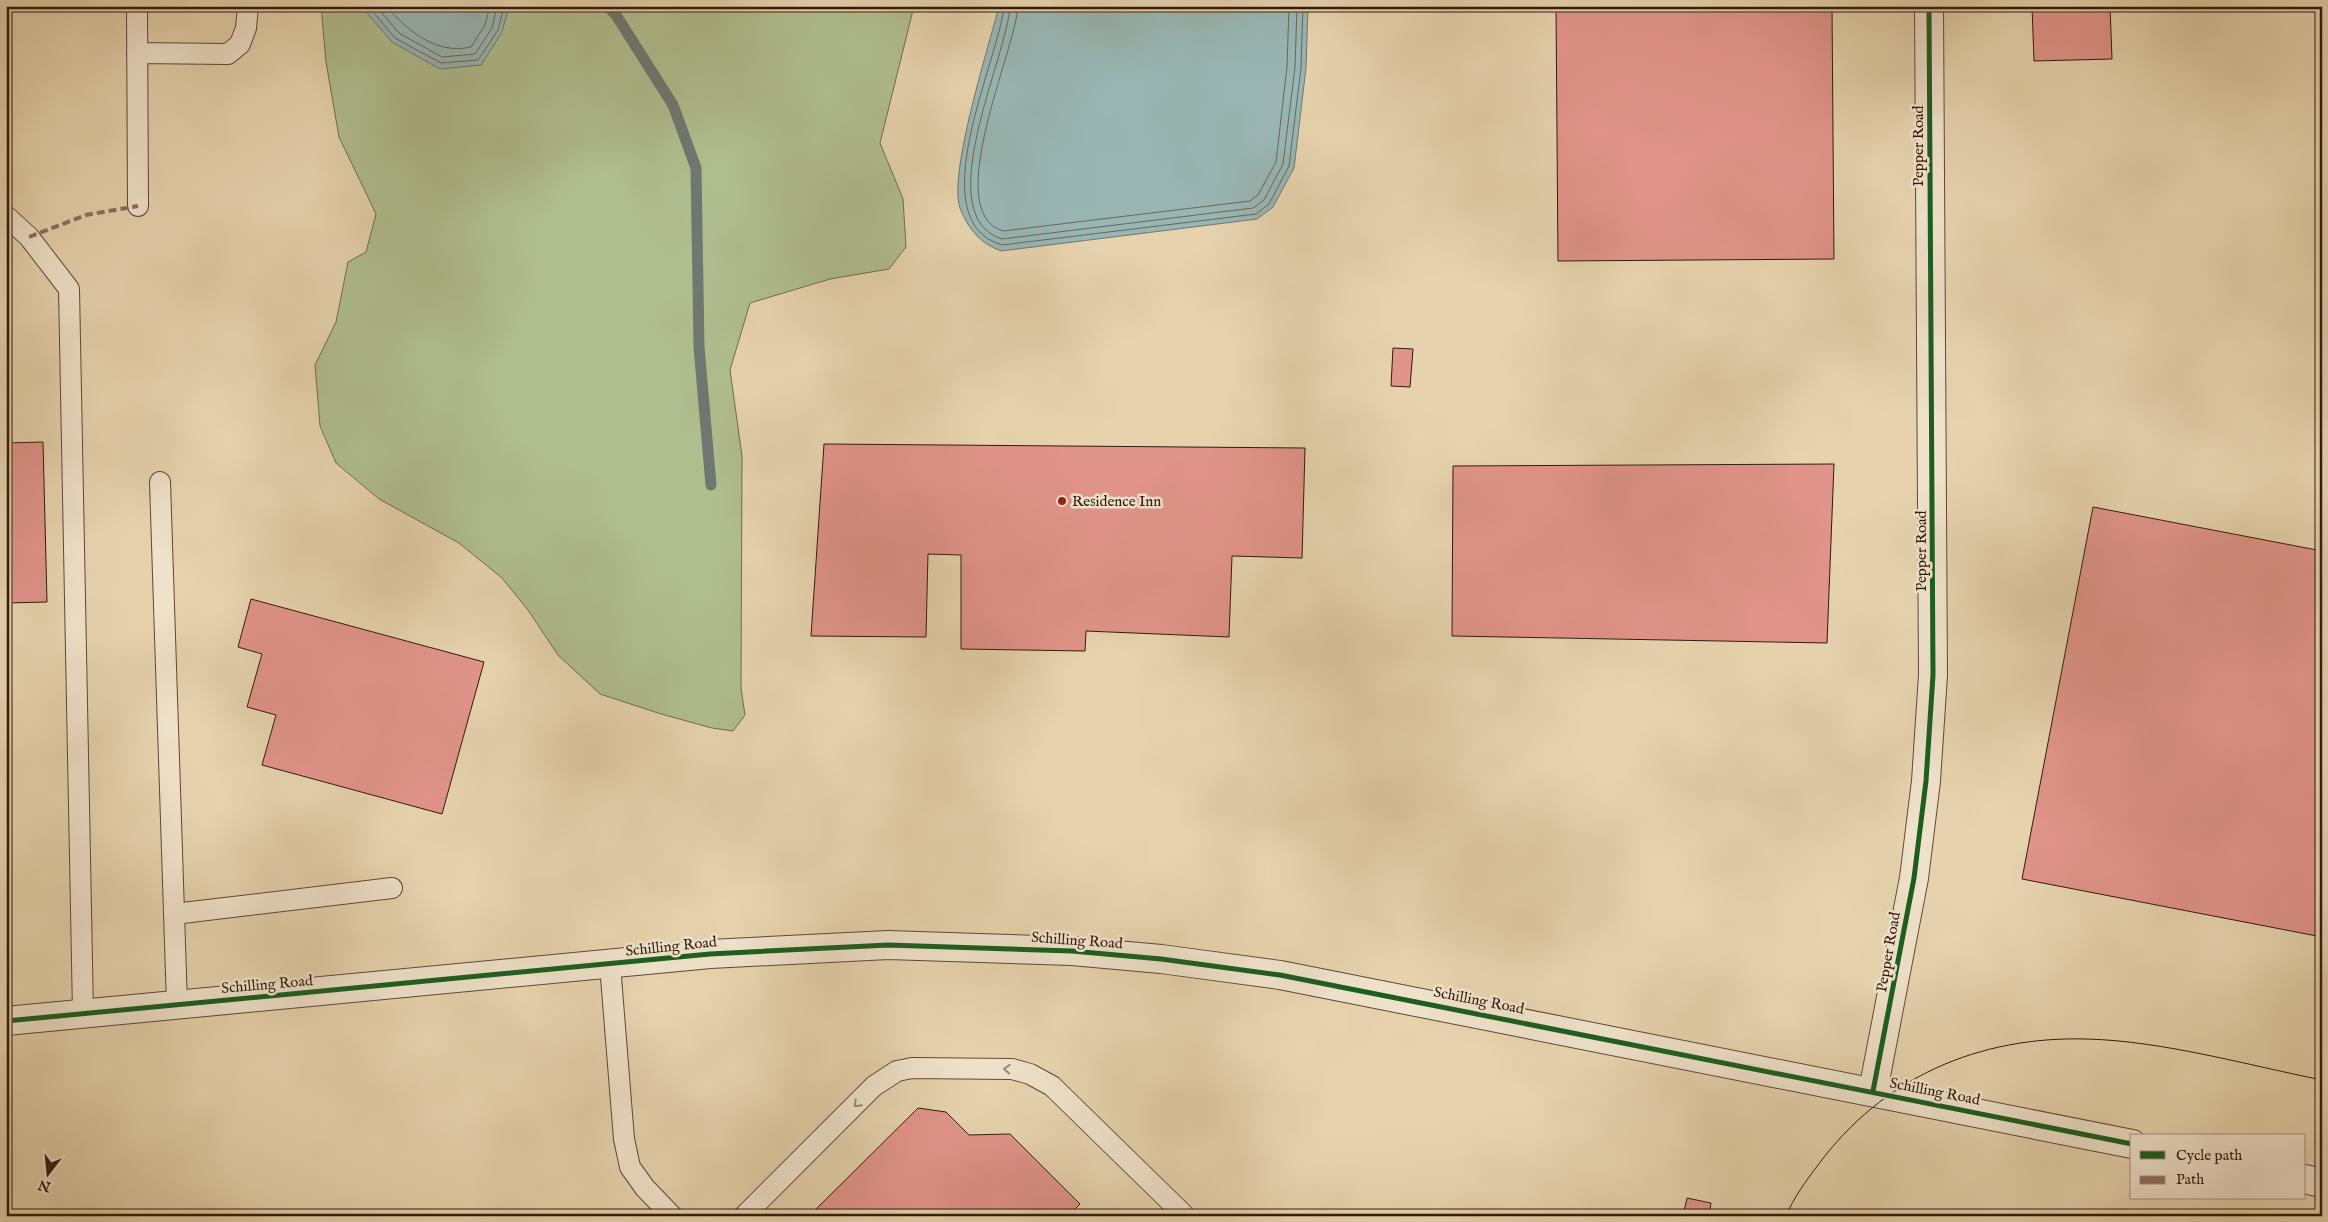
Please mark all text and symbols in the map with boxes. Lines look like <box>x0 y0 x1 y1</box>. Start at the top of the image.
street label: Pepper Road <box>1909 104 1928 187</box>
place label: Residence Inn <box>1072 492 1161 511</box>
marker: Residence Inn <box>1056 495 1068 507</box>
street label: Pepper Road <box>1912 509 1931 592</box>
street label: Pepper Road <box>1872 909 1905 994</box>
street label: Schilling Road <box>1031 928 1124 953</box>
street label: Schilling Road <box>624 932 719 961</box>
street label: Schilling Road <box>221 971 315 998</box>
street label: Schilling Road <box>1432 982 1527 1019</box>
one-way arrow <box>1003 1064 1011 1075</box>
street label: Schilling Road <box>1888 1073 1983 1110</box>
one-way arrow <box>854 1098 863 1107</box>
legend <box>2130 1134 2306 1200</box>
text: Cycle path <box>2176 1146 2242 1165</box>
north arrow <box>22 1150 72 1200</box>
text: Path <box>2176 1170 2204 1189</box>
text: N <box>36 1175 54 1196</box>

